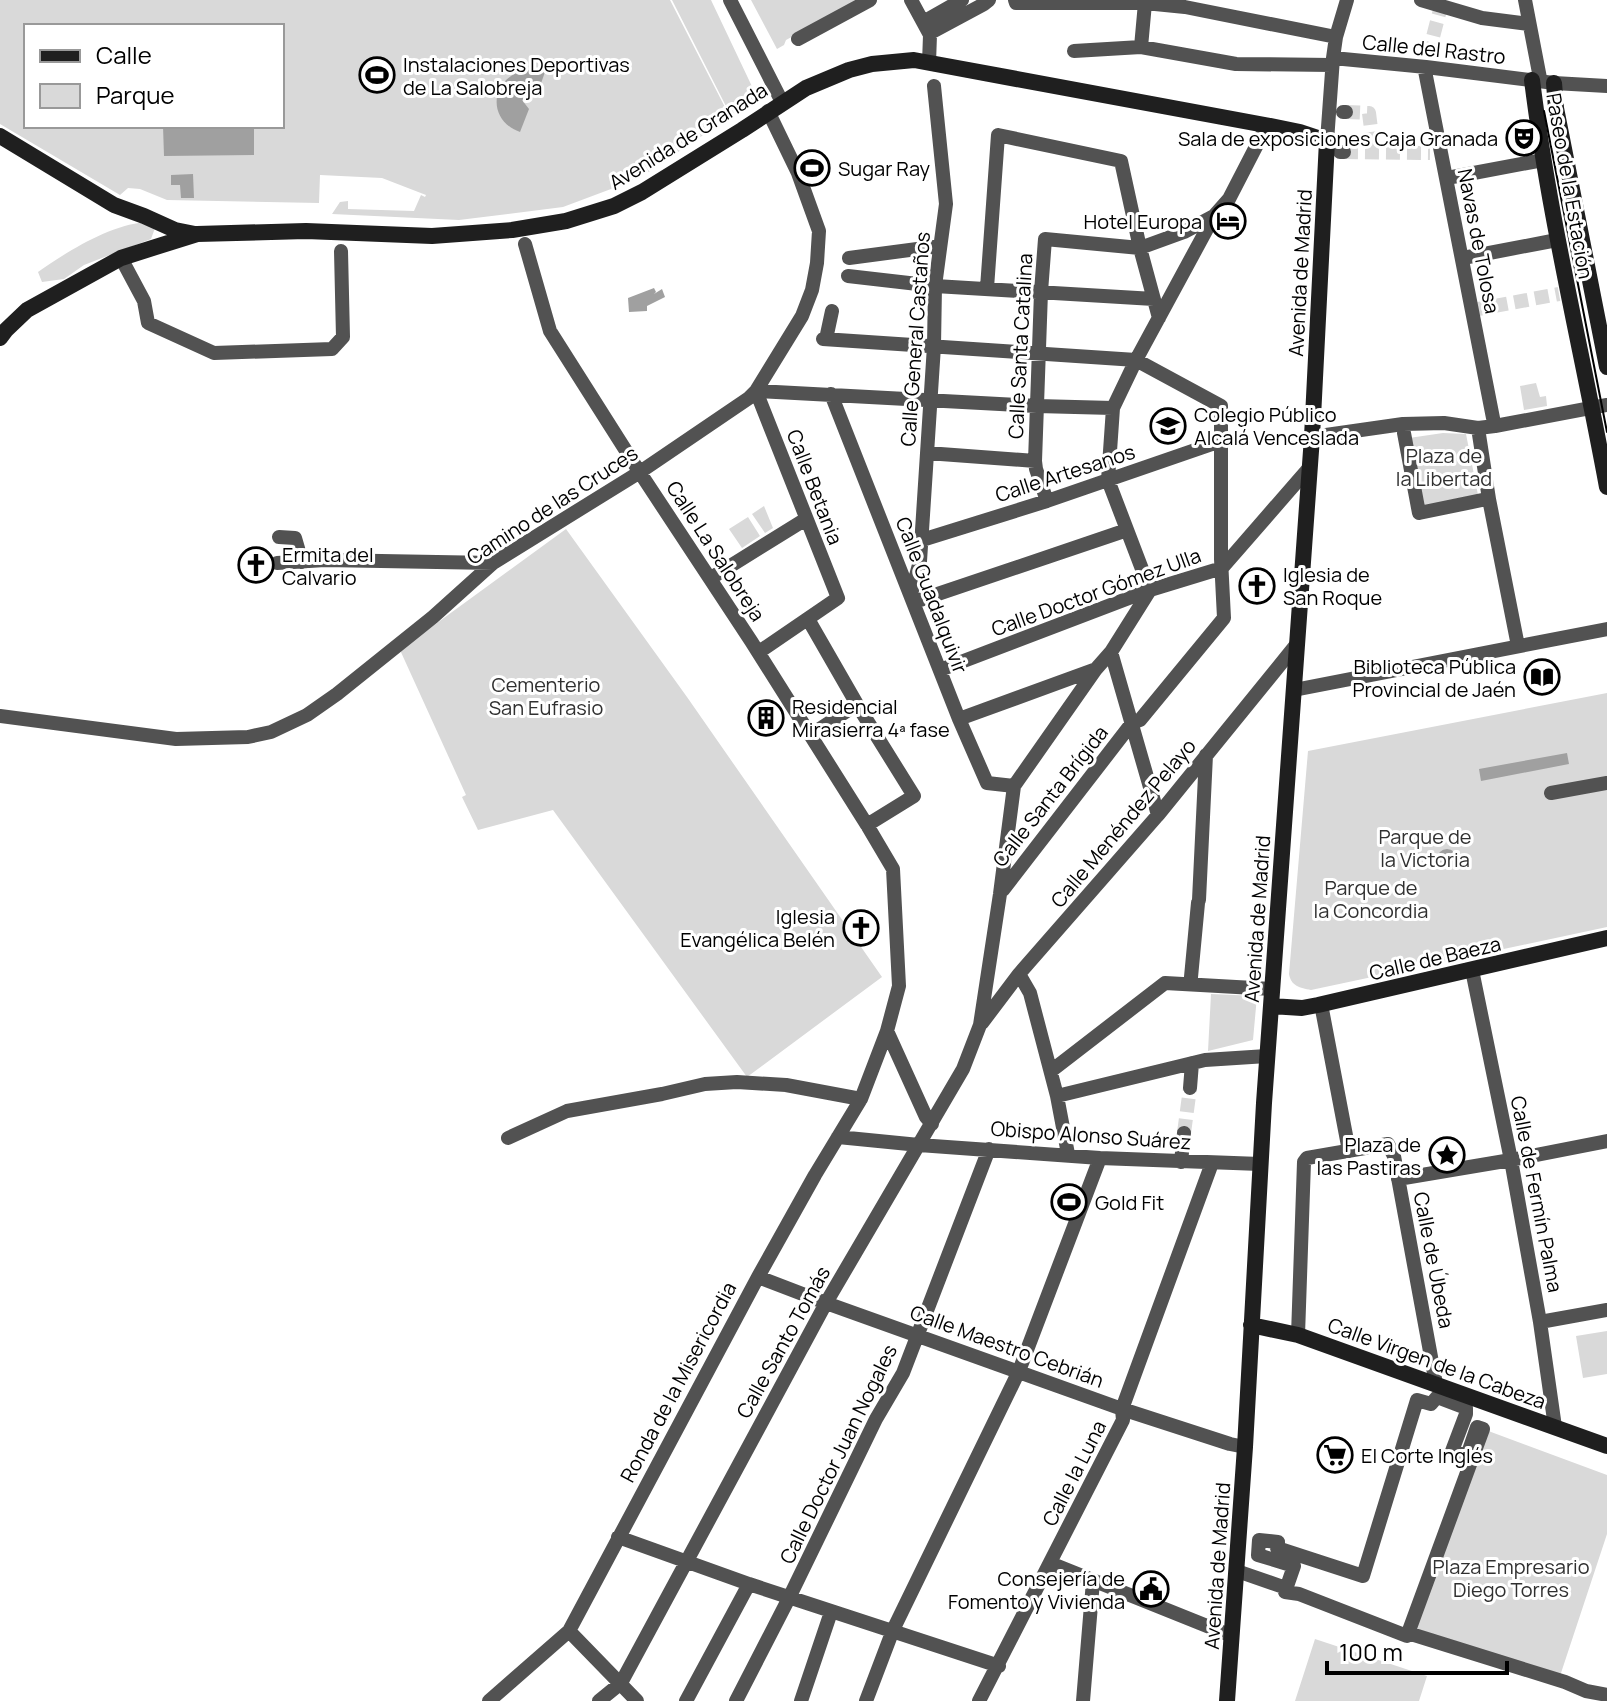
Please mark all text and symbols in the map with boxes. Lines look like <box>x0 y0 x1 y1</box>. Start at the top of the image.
legend <box>24 24 284 128</box>
street label: Calle del Rastro <box>1361 28 1507 70</box>
text: Calle <box>96 38 152 71</box>
place label: Instalaciones Deportivas de La Salobreja <box>403 51 630 101</box>
sports icon: Instalaciones Deportivas de La Salobreja <box>358 56 396 94</box>
street label: Avenida de Granada <box>604 76 772 196</box>
text: Parque <box>96 78 174 111</box>
street label: Paseo de la Estación <box>1540 91 1600 281</box>
theatre icon: Sala de exposiciones Caja Granada <box>1505 119 1543 157</box>
place label: Sala de exposiciones Caja Granada <box>1178 125 1498 152</box>
sports icon: Sugar Ray <box>793 149 831 187</box>
place label: Sugar Ray <box>838 155 930 182</box>
street label: Navas de Tolosa <box>1452 166 1506 316</box>
street label: Avenida de Madrid <box>1282 189 1318 357</box>
hotel icon: Hotel Europa <box>1209 202 1247 240</box>
place label: Hotel Europa <box>1083 208 1202 235</box>
street label: Calle General Castaños <box>894 231 936 447</box>
street label: Calle Santa Catalina <box>1002 253 1038 439</box>
place label: Colegio Público Alcalá Venceslada <box>1194 401 1359 451</box>
school or university icon: Colegio Público Alcalá Venceslada <box>1149 407 1187 445</box>
street label: Calle Betania <box>781 426 849 548</box>
street label: Calle Artesanos <box>992 438 1138 508</box>
street label: Camino de las Cruces <box>461 440 643 570</box>
park label: Plaza de la Libertad <box>1396 442 1492 492</box>
street label: Calle La Salobreja <box>660 476 772 626</box>
street label: Calle Guadalquivir <box>890 513 974 677</box>
place label: Ermita del Calvario <box>282 541 374 591</box>
street label: Calle Doctor Gómez Ulla <box>988 542 1204 642</box>
church icon: Ermita del Calvario <box>237 546 275 584</box>
place label: Iglesia de San Roque <box>1283 561 1382 611</box>
church icon: Iglesia de San Roque <box>1238 567 1276 605</box>
place label: Biblioteca Pública Provincial de Jaén <box>1352 653 1516 703</box>
library icon: Biblioteca Pública Provincial de Jaén <box>1523 658 1561 696</box>
park label: Cementerio San Eufrasio <box>489 671 603 721</box>
place label: Residencial Mirasierra 4ª fase <box>792 693 950 743</box>
building icon: Residencial Mirasierra 4ª fase <box>747 699 785 737</box>
street label: Calle Santa Brígida <box>986 720 1114 872</box>
street label: Calle Menéndez Pelayo <box>1044 733 1202 913</box>
park label: Parque de la Victoria <box>1379 823 1471 873</box>
street label: Avenida de Madrid <box>1238 834 1276 1004</box>
park label: Parque de la Concordia <box>1314 874 1428 924</box>
place label: Iglesia Evangélica Belén <box>680 903 835 953</box>
church icon: Iglesia Evangélica Belén <box>842 909 880 947</box>
street label: Calle de Baeza <box>1367 930 1503 986</box>
street label: Calle de Fermín Palma <box>1505 1093 1569 1295</box>
street label: Obispo Alonso Suárez <box>990 1115 1192 1155</box>
place label: Plaza de las Pastiras <box>1316 1131 1421 1181</box>
place icon: Plaza de las Pastiras <box>1428 1136 1466 1174</box>
sports icon: Gold Fit <box>1050 1183 1088 1221</box>
place label: Gold Fit <box>1095 1189 1164 1216</box>
street label: Calle de Úbeda <box>1408 1189 1460 1331</box>
street label: Calle Santo Tomás <box>730 1261 836 1423</box>
street label: Ronda de la Misericordia <box>614 1277 742 1487</box>
street label: Calle Maestro Cebrián <box>906 1298 1108 1394</box>
street label: Calle Virgen de la Cabeza <box>1324 1311 1550 1415</box>
street label: Calle Doctor Juan Nogales <box>773 1340 903 1568</box>
street label: Calle la Luna <box>1036 1415 1112 1531</box>
supermarket icon: El Corte Inglés <box>1316 1436 1354 1474</box>
place label: El Corte Inglés <box>1361 1442 1493 1469</box>
street label: Avenida de Madrid <box>1198 1481 1236 1651</box>
park label: Plaza Empresario Diego Torres <box>1432 1553 1590 1603</box>
place label: Consejería de Fomento y Vivienda <box>948 1565 1125 1615</box>
public building icon: Consejería de Fomento y Vivienda <box>1132 1570 1170 1608</box>
scale bar <box>1327 1625 1507 1675</box>
text: 100 m <box>1339 1635 1403 1668</box>

